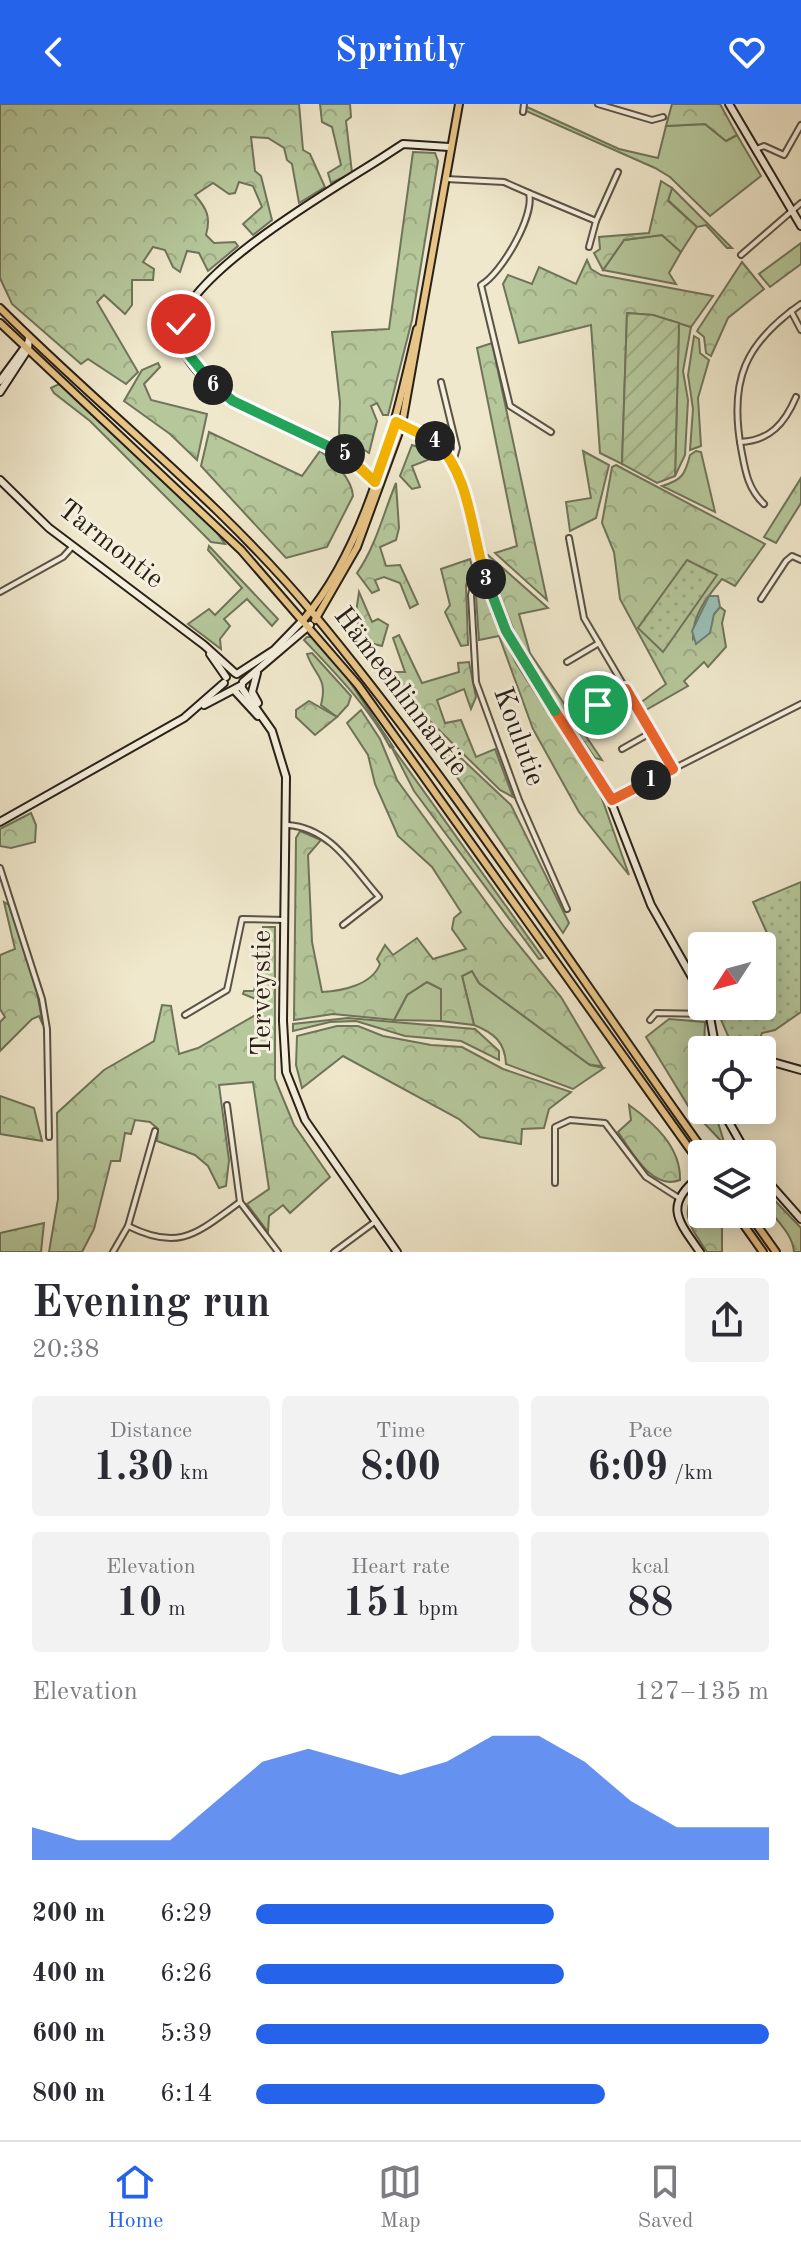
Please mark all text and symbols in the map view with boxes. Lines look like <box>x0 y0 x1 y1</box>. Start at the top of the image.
icon: back <box>32 30 76 74</box>
icon: heart <box>725 30 769 74</box>
text: Sprintly <box>335 34 466 70</box>
pin <box>147 290 215 358</box>
icon: check <box>159 302 203 346</box>
pin: 6 <box>193 365 233 405</box>
text: 6 <box>207 374 219 396</box>
pin: 4 <box>415 421 455 461</box>
text: 4 <box>429 430 441 452</box>
pin: 5 <box>325 434 365 474</box>
text: 5 <box>339 443 351 465</box>
street label: Tarmontie <box>52 495 168 595</box>
pin: 3 <box>466 559 506 599</box>
text: 3 <box>480 568 492 590</box>
street label: Hämeenlinnantie <box>328 602 472 782</box>
pin <box>564 671 632 739</box>
icon: arrive <box>576 683 620 727</box>
street label: Koulutie <box>487 684 549 790</box>
pin: 1 <box>631 760 671 800</box>
text: 1 <box>645 769 657 791</box>
street label: Terveystie <box>249 930 277 1056</box>
north arrow <box>688 932 776 1020</box>
map controls <box>688 932 776 1228</box>
button: locate <box>688 1036 776 1124</box>
button: layers <box>688 1140 776 1228</box>
button: share <box>685 1278 769 1362</box>
text: Evening run <box>32 1282 270 1326</box>
text: 20:38 <box>32 1337 100 1363</box>
text: Distance <box>109 1420 192 1442</box>
text: Time <box>376 1420 425 1442</box>
text: Pace <box>628 1420 672 1442</box>
text: 1.30 <box>93 1449 174 1489</box>
text: 8:00 <box>360 1449 441 1489</box>
text: 6:09 <box>587 1449 668 1489</box>
text: km <box>174 1462 209 1484</box>
text: /km <box>668 1462 713 1484</box>
text: Elevation <box>106 1556 196 1578</box>
text: Heart rate <box>351 1556 450 1578</box>
text: kcal <box>631 1556 669 1578</box>
text: 10 <box>116 1585 162 1625</box>
text: 151 <box>343 1585 412 1625</box>
text: 88 <box>627 1585 673 1625</box>
text: m <box>162 1598 186 1620</box>
text: bpm <box>412 1598 458 1620</box>
text: Elevation <box>32 1679 138 1705</box>
text: 127–135 m <box>634 1679 769 1705</box>
text: 200 m <box>32 1901 105 1927</box>
text: 6:29 <box>160 1901 213 1927</box>
text: 400 m <box>32 1961 105 1987</box>
text: 6:26 <box>160 1961 213 1987</box>
text: 600 m <box>32 2021 105 2047</box>
text: 5:39 <box>160 2021 213 2047</box>
text: 800 m <box>32 2081 105 2107</box>
text: 6:14 <box>160 2081 213 2107</box>
tab: Home <box>108 2160 163 2235</box>
tab: Map <box>378 2160 422 2235</box>
tab: Saved <box>637 2160 693 2235</box>

